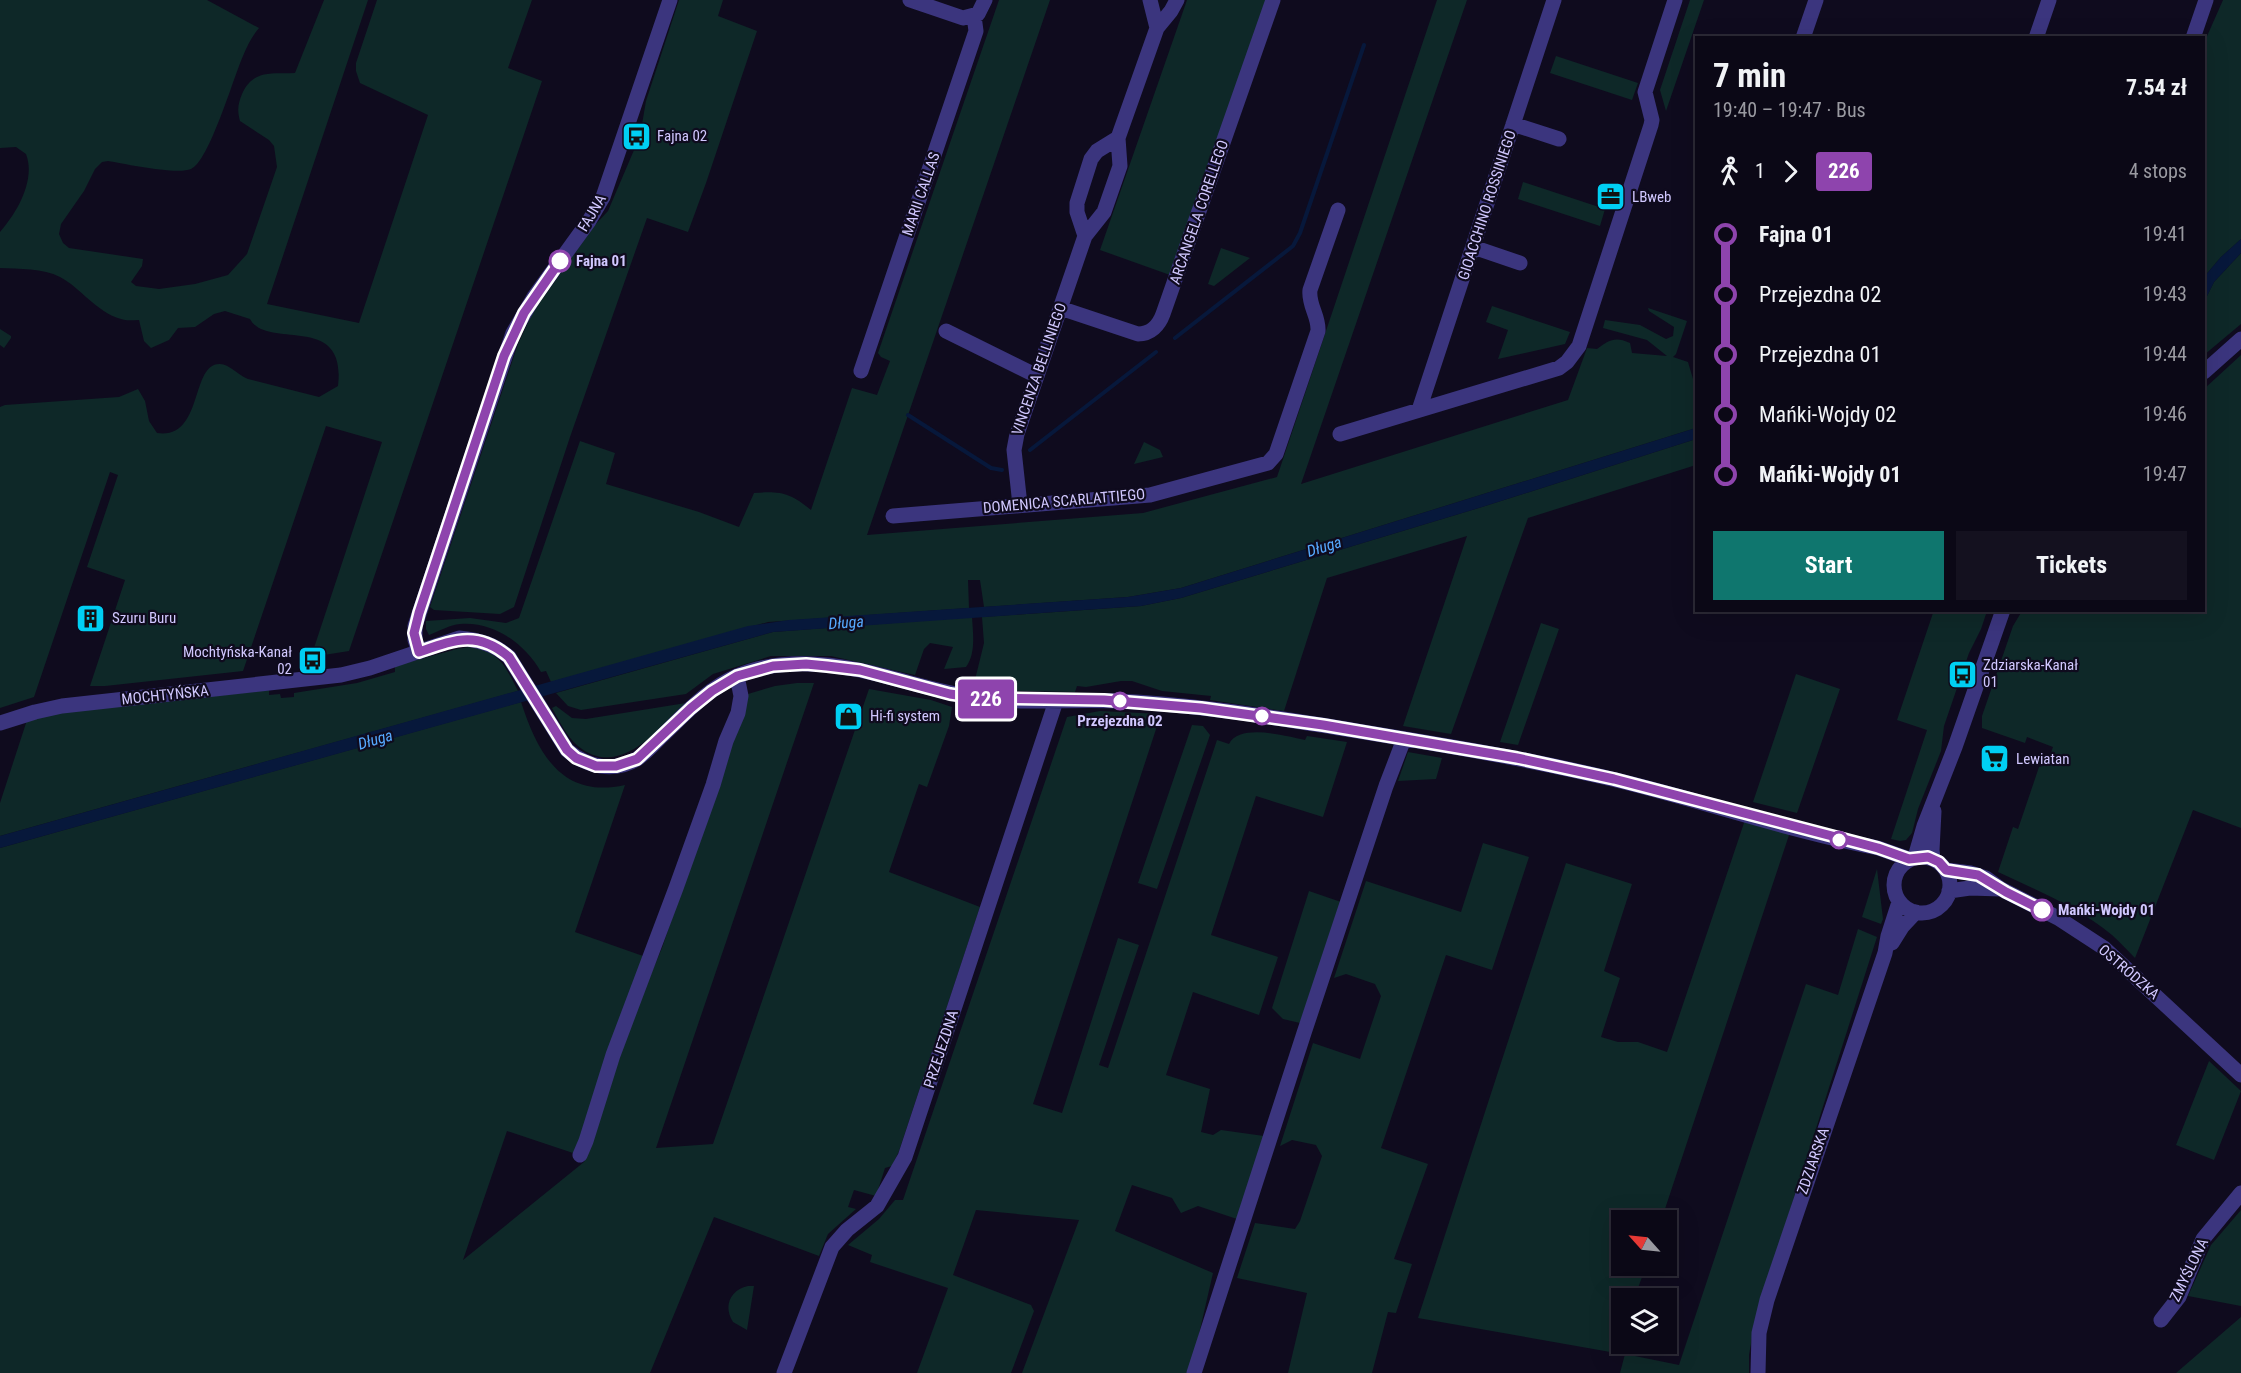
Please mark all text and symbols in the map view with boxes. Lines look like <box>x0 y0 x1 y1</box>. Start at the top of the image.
text: 7 min <box>1713 56 1786 95</box>
text: 7.54 zł <box>2126 75 2187 100</box>
text: 19:40 – 19:47 · Bus <box>1713 98 1866 122</box>
bus stop icon: Fajna 02 <box>620 120 652 152</box>
place label: Fajna 02 <box>657 127 707 145</box>
street label: GIOACCHINO ROSSINIEGO <box>1454 128 1520 282</box>
street label: ARCANGELA CORELLEGO <box>1166 138 1232 286</box>
street label: MARII CALLAS <box>898 150 944 238</box>
icon: walk <box>1713 155 1746 188</box>
icon: forward <box>1774 155 1807 188</box>
text: 1 <box>1755 159 1765 183</box>
text: 226 <box>1828 159 1860 183</box>
text: 4 stops <box>2129 159 2187 183</box>
office icon: LBweb <box>1595 181 1627 213</box>
place label: LBweb <box>1632 188 1672 206</box>
street label: FAJNA <box>574 191 610 235</box>
text: Fajna 01 <box>1759 222 1833 247</box>
text: 19:41 <box>2143 222 2187 246</box>
marker: Fajna 01 <box>549 250 571 272</box>
place label: Fajna 01 <box>576 252 627 270</box>
text: Przejezdna 02 <box>1759 282 1881 307</box>
text: 19:43 <box>2143 282 2187 306</box>
street label: VINCENZA BELLINIEGO <box>1008 300 1070 438</box>
text: Przejezdna 01 <box>1759 342 1881 367</box>
text: 19:44 <box>2143 342 2187 366</box>
text: Mańki-Wojdy 02 <box>1759 402 1896 427</box>
text: 19:46 <box>2143 402 2187 426</box>
text: Mańki-Wojdy 01 <box>1759 462 1901 487</box>
text: 19:47 <box>2143 462 2187 486</box>
street label: DOMENICA SCARLATTIEGO <box>982 485 1146 517</box>
button: Start <box>1713 531 1944 600</box>
button: Tickets <box>1956 531 2187 600</box>
water label: Długa <box>1304 532 1344 561</box>
building icon: Szuru Buru <box>75 602 107 634</box>
place label: Szuru Buru <box>112 609 176 627</box>
water label: Długa <box>828 612 864 633</box>
place label: Mochtyńska-Kanał 02 <box>183 643 292 678</box>
bus stop icon: Mochtyńska-Kanał 02 <box>297 645 329 677</box>
place label: Zdziarska-Kanał 01 <box>1983 656 2078 691</box>
bus stop icon: Zdziarska-Kanał 01 <box>1946 658 1978 690</box>
line badge: 226 <box>952 680 1020 718</box>
street label: MOCHTYŃSKA <box>120 681 210 709</box>
text: 226 <box>970 687 1002 711</box>
marker: Przejezdna 02 <box>1111 692 1129 710</box>
shop icon: Hi-fi system <box>833 700 865 732</box>
place label: Hi-fi system <box>870 707 940 725</box>
unlabelled marker <box>1253 707 1271 725</box>
place label: Przejezdna 02 <box>1077 712 1163 730</box>
water label: Długa <box>356 725 395 753</box>
supermarket icon: Lewiatan <box>1979 743 2011 775</box>
place label: Lewiatan <box>2016 750 2069 768</box>
unlabelled marker <box>1830 831 1848 849</box>
marker: Mańki-Wojdy 01 <box>2031 899 2053 921</box>
place label: Mańki-Wojdy 01 <box>2058 901 2155 919</box>
street label: OSTRÓDZKA <box>2095 941 2163 1004</box>
street label: PRZEJEZDNA <box>920 1007 962 1090</box>
street label: ZDZIARSKA <box>1793 1125 1833 1197</box>
north arrow <box>1611 1210 1677 1276</box>
map controls <box>1611 1210 1677 1354</box>
street label: ZMYŚLONA <box>2166 1235 2212 1305</box>
button: layers <box>1611 1288 1677 1354</box>

